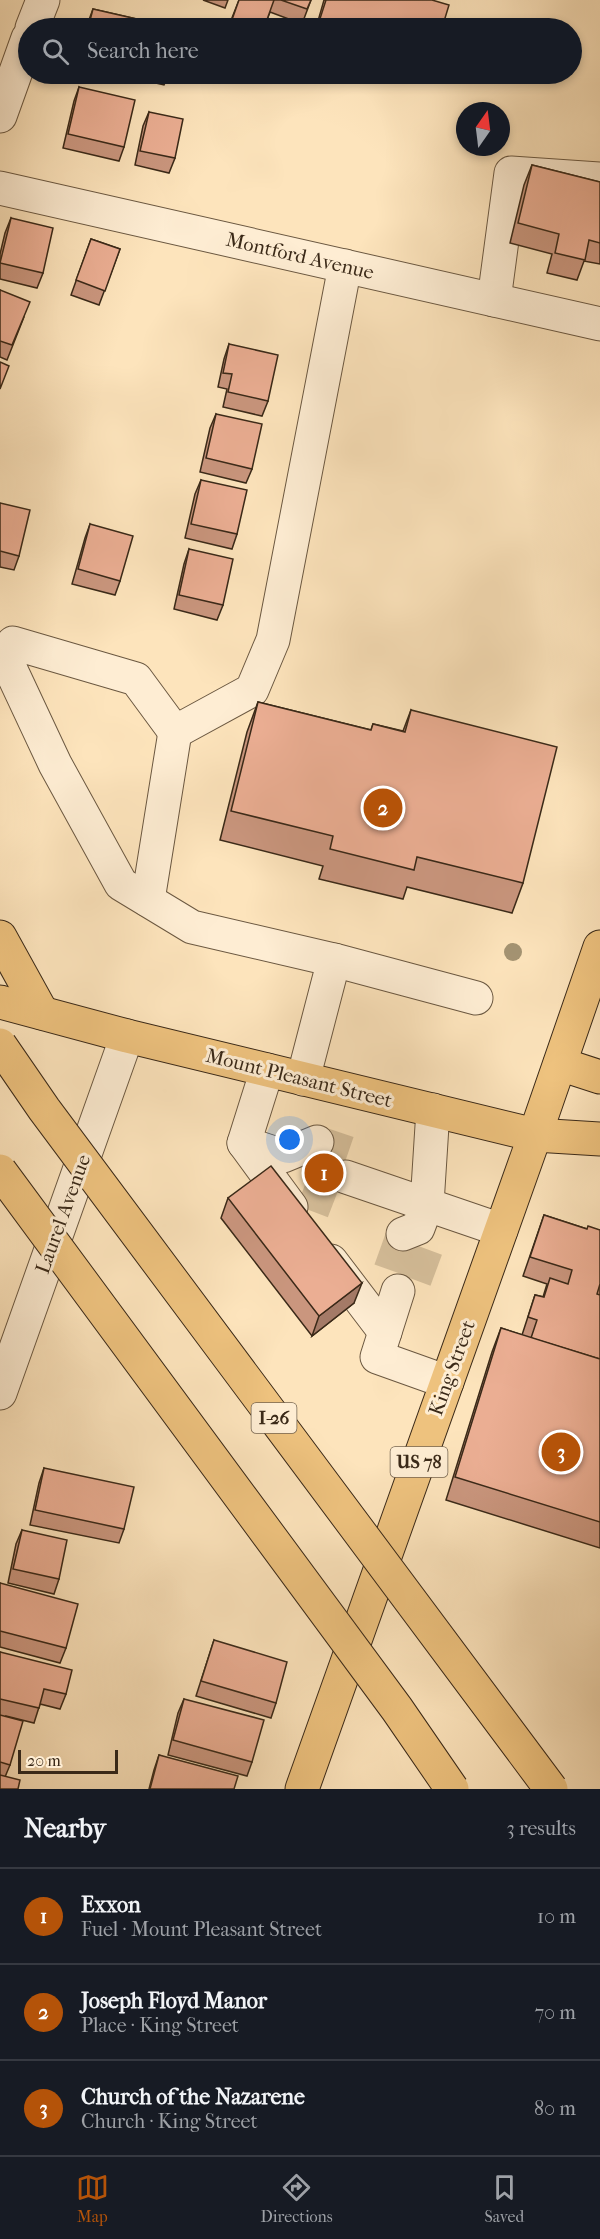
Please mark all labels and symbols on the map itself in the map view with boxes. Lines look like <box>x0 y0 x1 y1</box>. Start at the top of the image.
north arrow <box>456 102 510 156</box>
street label: Montford Avenue <box>224 228 376 284</box>
pin: 2 <box>364 786 403 830</box>
street label: Mount Pleasant Street <box>204 1044 394 1112</box>
your location <box>275 1125 304 1154</box>
pin: 1 <box>304 1150 344 1196</box>
street label: Laurel Avenue <box>31 1151 95 1277</box>
street label: King Street <box>424 1317 480 1419</box>
road number: I-26 <box>252 1403 296 1433</box>
pin: 3 <box>542 1430 580 1474</box>
road number: US 78 <box>390 1447 448 1477</box>
scale bar <box>18 1747 118 1774</box>

